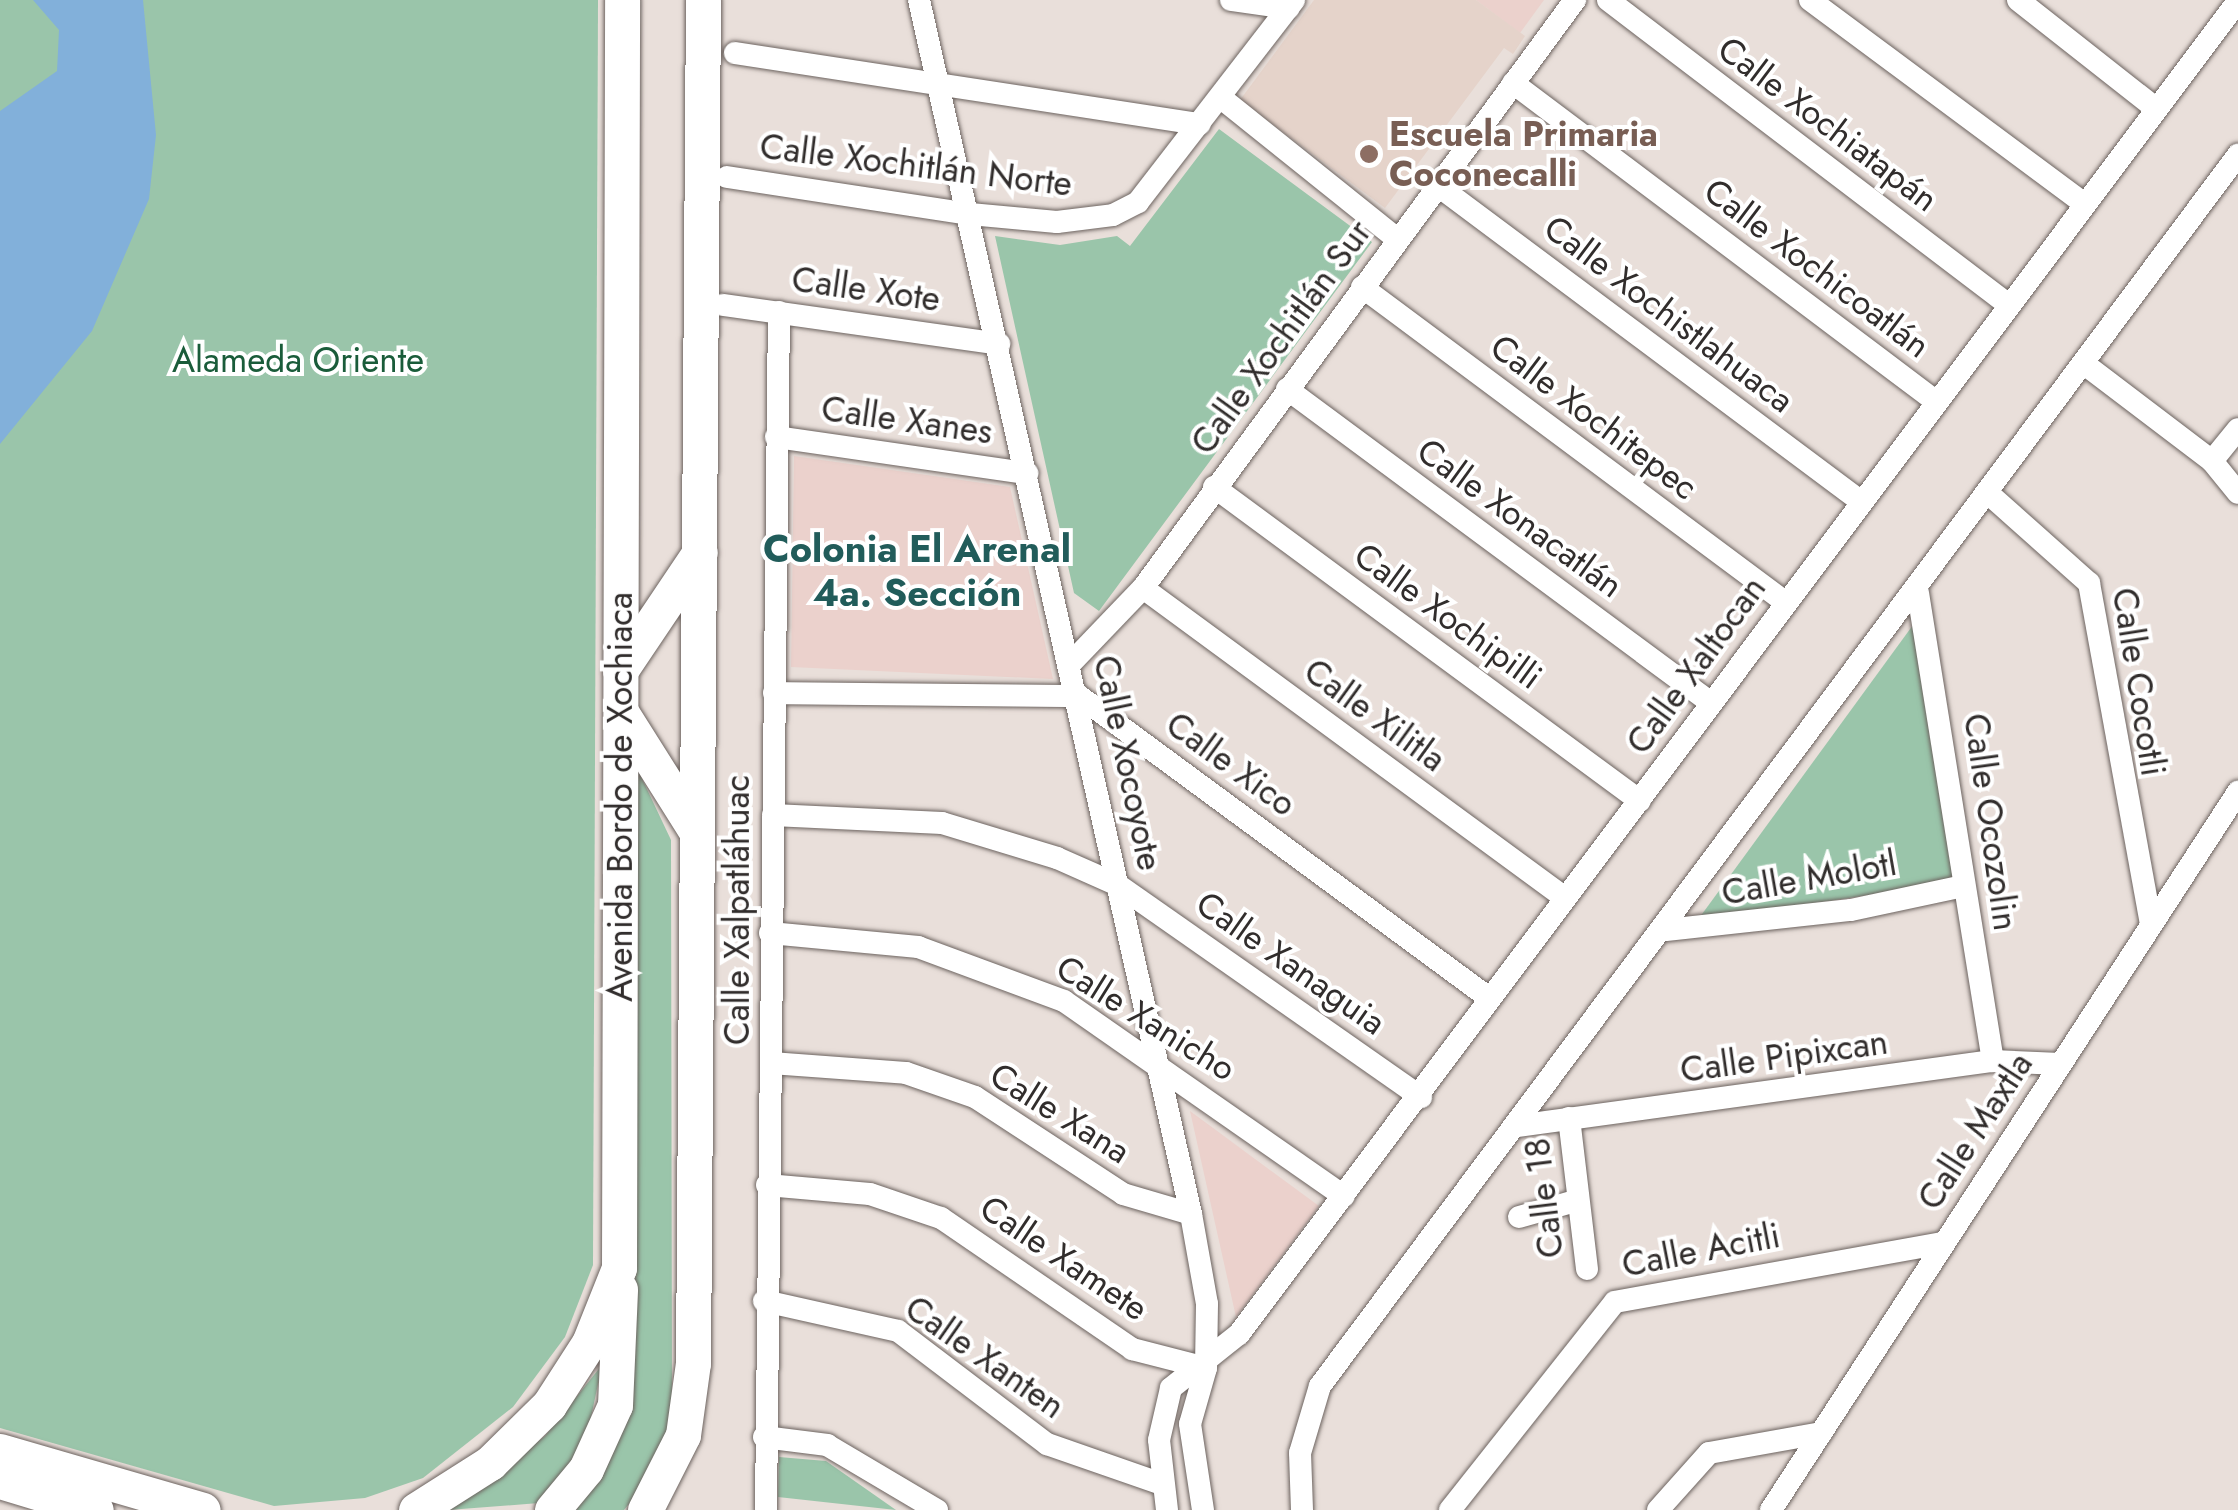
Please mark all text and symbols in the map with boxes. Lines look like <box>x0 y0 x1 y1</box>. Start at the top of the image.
street label: Calle Xochiatapán <box>1710 28 1946 220</box>
place label: Escuela Primaria Coconecalli <box>1389 113 1658 195</box>
street label: Calle Xochitlán Norte <box>758 125 1074 205</box>
marker: Escuela Primaria Coconecalli <box>1358 143 1380 165</box>
street label: Calle Xochicoatlán <box>1696 170 1938 366</box>
street label: Calle Xochistlahuaca <box>1536 206 1802 422</box>
street label: Calle Xochitlán Sur <box>1182 212 1380 462</box>
street label: Calle Xote <box>789 258 943 320</box>
street label: Calle Xochitepec <box>1482 326 1706 508</box>
park label: Alameda Oriente <box>172 339 424 381</box>
street label: Calle Xanes <box>819 387 995 453</box>
street label: Calle Xonacatlán <box>1409 429 1631 607</box>
district label: Colonia El Arenal 4a. Sección <box>763 526 1071 616</box>
street label: Calle Xochipilli <box>1346 534 1550 698</box>
street label: Calle Xaltocan <box>1618 568 1774 762</box>
street label: Calle Cocotli <box>2103 585 2175 779</box>
street label: Avenida Bordo de Xochiaca <box>599 592 641 1002</box>
street label: Calle Xilitla <box>1296 650 1454 780</box>
street label: Calle Xocoyote <box>1085 652 1171 874</box>
street label: Calle Xico <box>1158 703 1304 825</box>
street label: Calle Ocozolin <box>1955 711 2027 933</box>
street label: Calle Xalpatláhuac <box>716 775 758 1045</box>
street label: Calle Molotl <box>1718 842 1900 914</box>
street label: Calle Xanaguia <box>1188 882 1394 1044</box>
street label: Calle Xanicho <box>1049 946 1243 1090</box>
street label: Calle Pipixcan <box>1678 1021 1890 1091</box>
street label: Calle Maxtla <box>1909 1045 2041 1217</box>
street label: Calle Xana <box>982 1054 1138 1172</box>
street label: Calle 18 <box>1516 1136 1572 1260</box>
street label: Calle Xamete <box>972 1187 1156 1329</box>
street label: Calle Acitli <box>1619 1214 1783 1286</box>
street label: Calle Xanten <box>897 1287 1073 1427</box>

